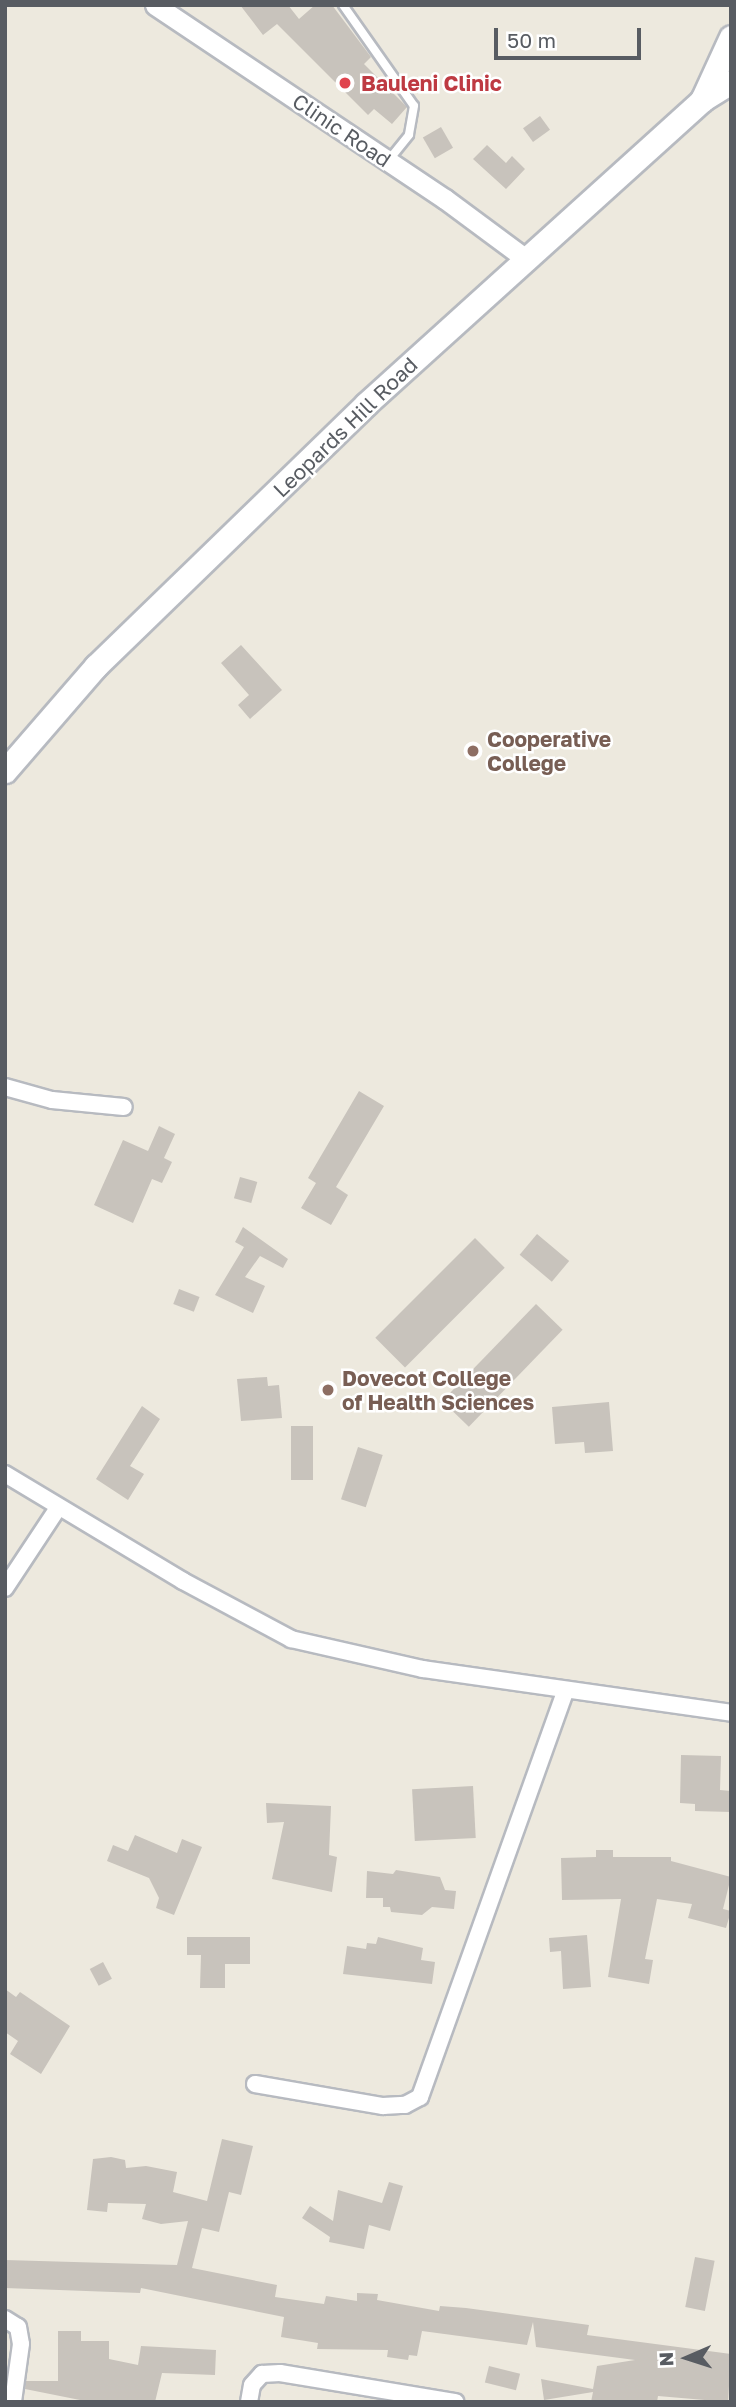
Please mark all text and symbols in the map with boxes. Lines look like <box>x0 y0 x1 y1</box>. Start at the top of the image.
scale bar <box>498 14 645 58</box>
text: 50 m <box>507 27 556 53</box>
place label: Bauleni Clinic <box>361 70 502 96</box>
marker: Bauleni Clinic <box>335 73 355 93</box>
street label: Clinic Road <box>288 88 396 172</box>
street label: Leopards Hill Road <box>268 352 422 502</box>
place label: Cooperative College <box>487 726 611 776</box>
marker: Cooperative College <box>465 743 481 759</box>
place label: Dovecot College of Health Sciences <box>342 1365 534 1415</box>
marker: Dovecot College of Health Sciences <box>320 1382 336 1398</box>
north arrow <box>652 2323 722 2393</box>
text: N <box>654 2351 677 2367</box>

